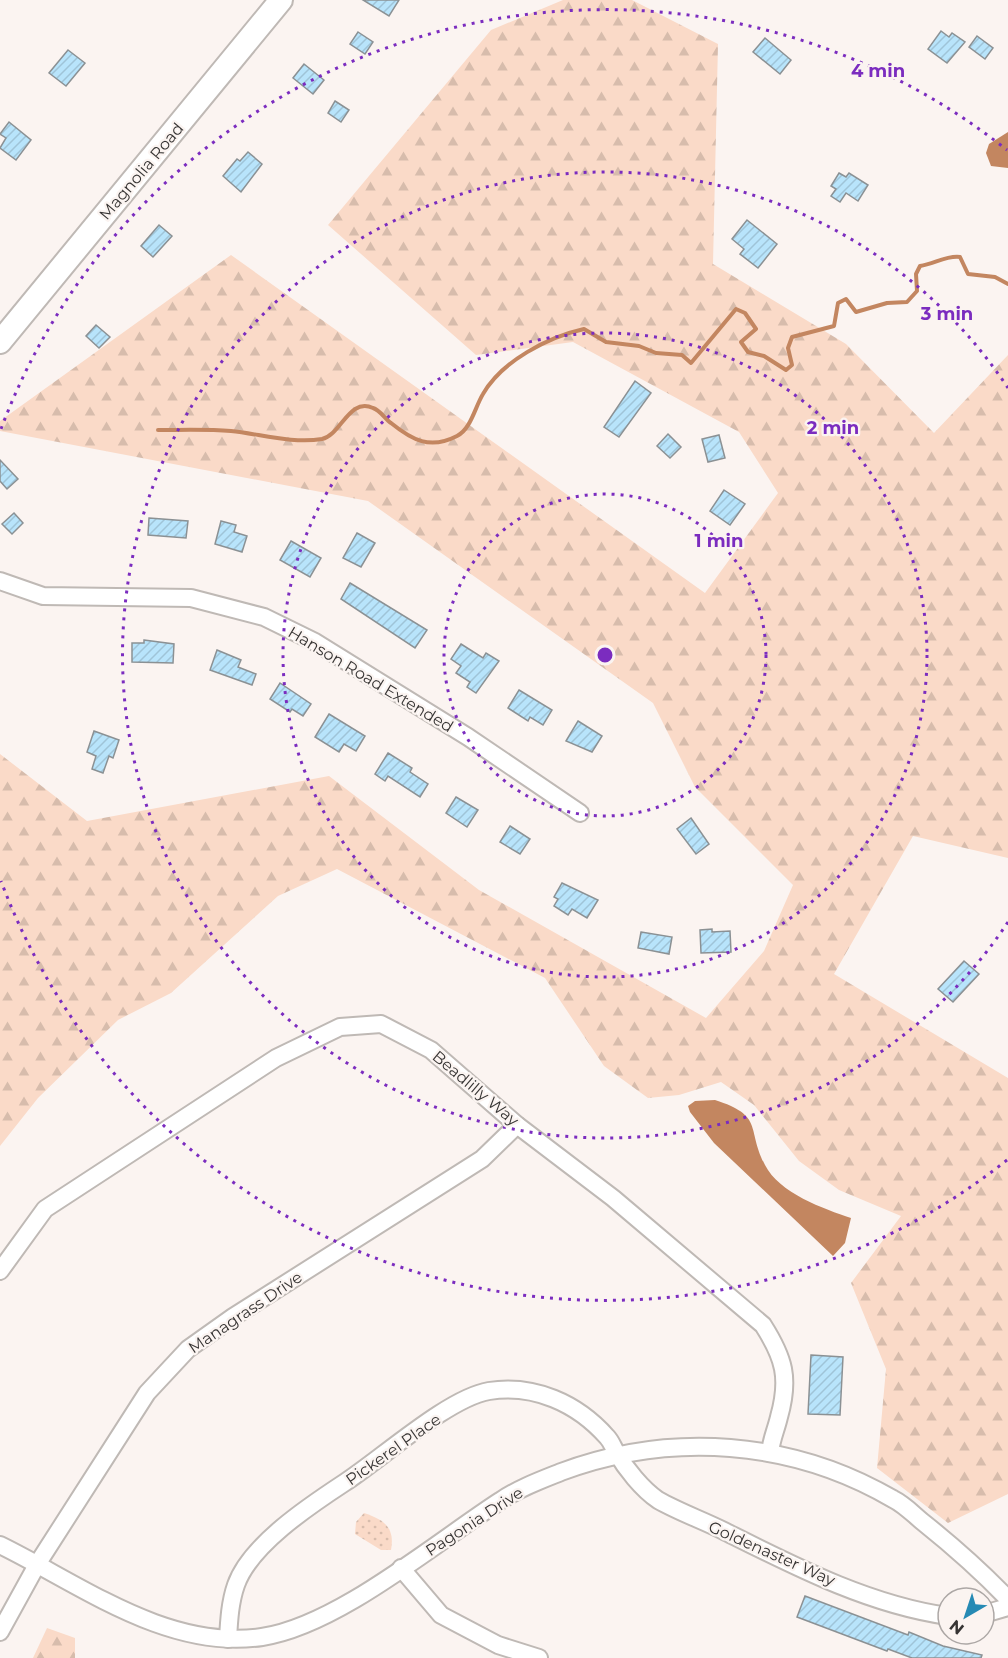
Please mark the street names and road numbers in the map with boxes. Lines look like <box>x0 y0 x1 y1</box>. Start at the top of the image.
street label: Magnolia Road <box>95 119 187 224</box>
street label: Hanson Road Extended <box>285 623 457 736</box>
street label: Beadlilly Way <box>429 1047 523 1130</box>
street label: Managrass Drive <box>185 1267 306 1357</box>
street label: Pickerel Place <box>342 1410 444 1489</box>
street label: Pagonia Drive <box>422 1483 527 1560</box>
street label: Goldenaster Way <box>706 1517 838 1590</box>

